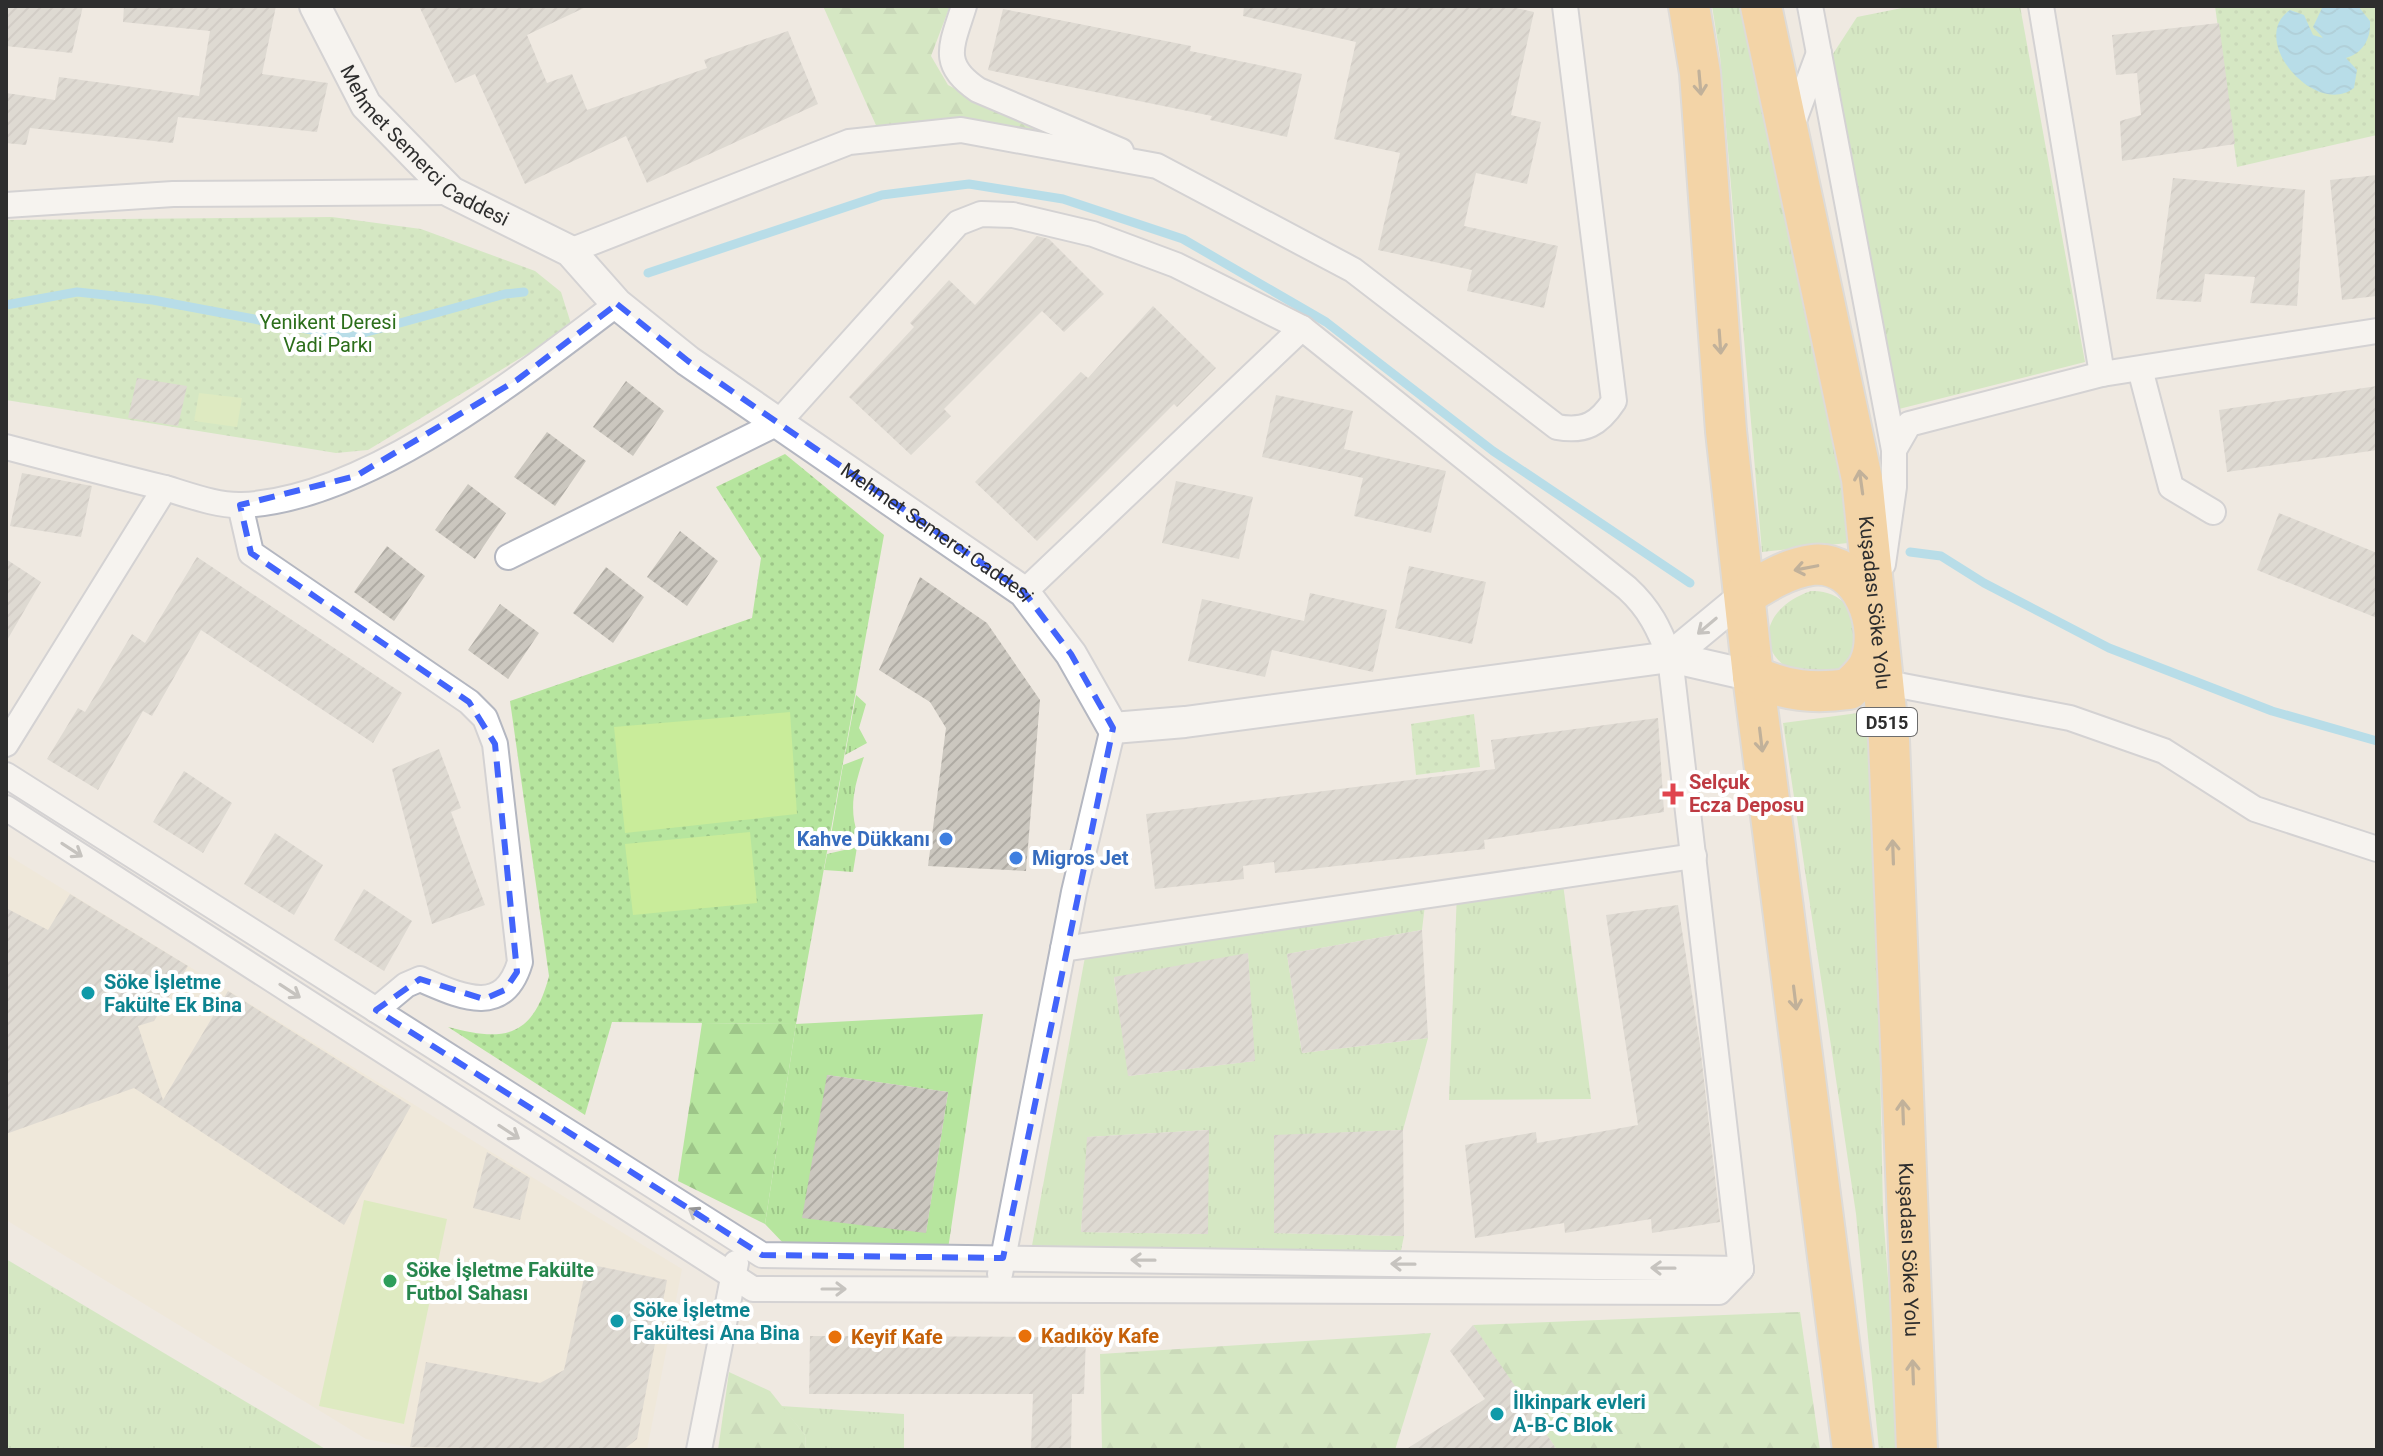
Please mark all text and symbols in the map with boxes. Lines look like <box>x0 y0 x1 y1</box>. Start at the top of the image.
street label: Mehmet Semerci Caddesi <box>335 61 513 231</box>
one-way arrow <box>1693 69 1708 96</box>
park label: Yenikent Deresi Vadi Parkı <box>259 310 397 357</box>
one-way arrow <box>1713 328 1728 355</box>
street label: Mehmet Semerci Caddesi <box>836 458 1039 606</box>
one-way arrow <box>1854 469 1869 496</box>
street label: Kuşadası Söke Yolu <box>1854 515 1896 691</box>
one-way arrow <box>1794 562 1820 577</box>
one-way arrow <box>1697 617 1717 635</box>
road number: D515 <box>1857 708 1917 736</box>
one-way arrow <box>1754 727 1769 752</box>
place label: Selçuk Ecza Deposu <box>1689 770 1804 817</box>
marker: Selçuk Ecza Deposu <box>1664 785 1682 803</box>
place label: Kahve Dükkanı <box>797 827 930 851</box>
marker: Kahve Dükkanı <box>937 830 955 848</box>
one-way arrow <box>1886 840 1901 866</box>
one-way arrow <box>60 841 82 858</box>
place label: Migros Jet <box>1032 846 1129 870</box>
marker: Migros Jet <box>1007 849 1025 867</box>
place label: Söke İşletme Fakülte Ek Bina <box>104 970 242 1017</box>
one-way arrow <box>278 983 301 999</box>
marker: Söke İşletme Fakülte Ek Bina <box>79 984 97 1002</box>
one-way arrow <box>1788 985 1803 1010</box>
one-way arrow <box>1896 1099 1911 1126</box>
one-way arrow <box>497 1123 519 1140</box>
street label: Kuşadası Söke Yolu <box>1894 1162 1925 1337</box>
one-way arrow <box>688 1206 710 1223</box>
one-way arrow <box>1130 1252 1157 1268</box>
one-way arrow <box>1390 1256 1417 1272</box>
place label: Söke İşletme Fakülte Futbol Sahası <box>406 1258 594 1305</box>
one-way arrow <box>1650 1260 1677 1275</box>
marker: Söke İşletme Fakülte Futbol Sahası <box>381 1272 399 1290</box>
one-way arrow <box>820 1281 847 1297</box>
place label: Söke İşletme Fakültesi Ana Bina <box>633 1298 800 1345</box>
marker: Söke İşletme Fakültesi Ana Bina <box>608 1312 626 1330</box>
place label: Kadıköy Kafe <box>1041 1324 1159 1348</box>
place label: Keyif Kafe <box>851 1325 943 1349</box>
marker: Kadıköy Kafe <box>1016 1327 1034 1345</box>
marker: Keyif Kafe <box>826 1328 844 1346</box>
one-way arrow <box>1905 1359 1920 1386</box>
place label: İlkinpark evleri A-B-C Blok <box>1513 1390 1646 1437</box>
marker: İlkinpark evleri A-B-C Blok <box>1488 1405 1506 1423</box>

